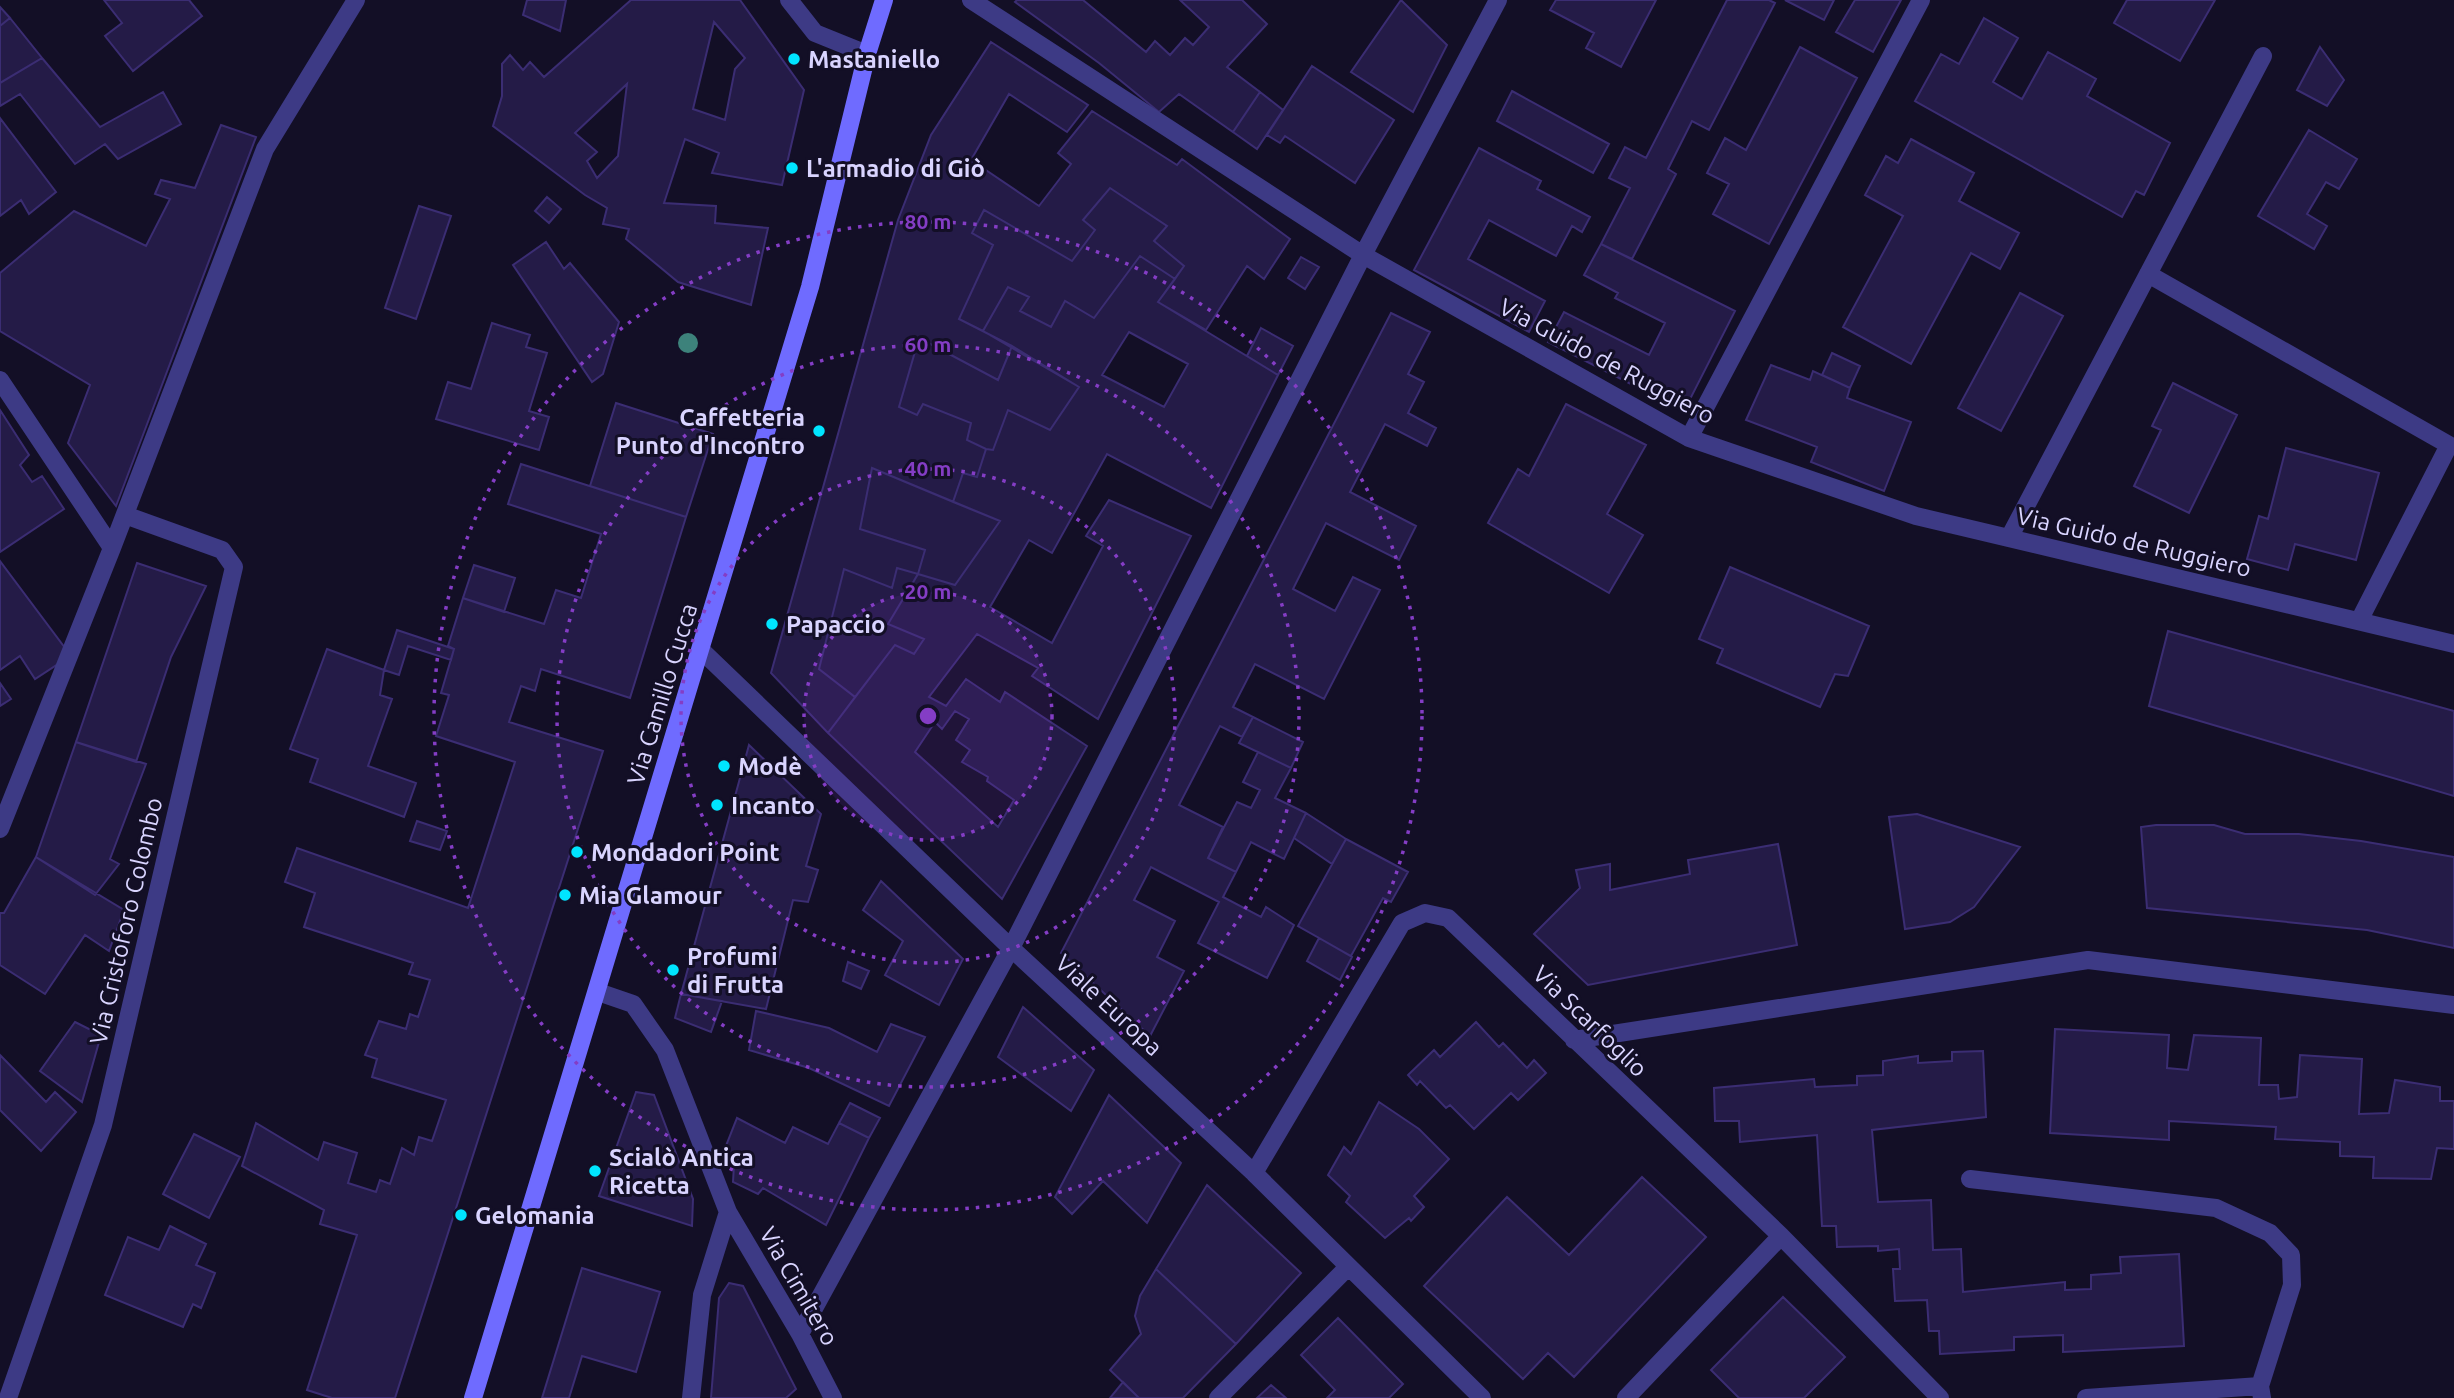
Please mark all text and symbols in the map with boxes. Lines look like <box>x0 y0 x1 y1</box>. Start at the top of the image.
place label: Mastaniello <box>808 46 940 73</box>
marker: Mastaniello <box>786 51 802 67</box>
place label: L'armadio di Giò <box>806 155 985 182</box>
marker: L'armadio di Giò <box>784 160 800 176</box>
text: 80 m <box>905 209 951 233</box>
street label: Via Guido de Ruggiero <box>1495 293 1719 429</box>
text: 60 m <box>905 332 951 356</box>
place label: Caffetteria Punto d'Incontro <box>616 404 805 459</box>
marker: Caffetteria Punto d'Incontro <box>811 423 827 439</box>
text: 40 m <box>905 456 951 480</box>
street label: Via Guido de Ruggiero <box>2014 502 2254 582</box>
text: 20 m <box>905 579 951 603</box>
street label: Via Camillo Cucca <box>622 600 702 788</box>
place label: Papaccio <box>786 611 885 638</box>
marker: Papaccio <box>764 616 780 632</box>
centre of rings <box>916 704 940 728</box>
place label: Modè <box>738 753 802 780</box>
marker: Modè <box>716 758 732 774</box>
place label: Incanto <box>731 792 815 819</box>
street label: Via Cristoforo Colombo <box>84 795 168 1047</box>
marker: Incanto <box>709 797 725 813</box>
place label: Mondadori Point <box>591 839 780 866</box>
marker: Mondadori Point <box>569 844 585 860</box>
place label: Mia Glamour <box>579 882 722 909</box>
marker: Mia Glamour <box>557 887 573 903</box>
place label: Profumi di Frutta <box>687 943 784 998</box>
street label: Viale Europa <box>1050 949 1168 1061</box>
street label: Via Scarfoglio <box>1527 960 1653 1082</box>
marker: Profumi di Frutta <box>665 962 681 978</box>
place label: Scialò Antica Ricetta <box>609 1144 754 1199</box>
marker: Scialò Antica Ricetta <box>587 1163 603 1179</box>
place label: Gelomania <box>475 1202 595 1229</box>
marker: Gelomania <box>453 1207 469 1223</box>
street label: Via Cimitero <box>754 1222 844 1350</box>

